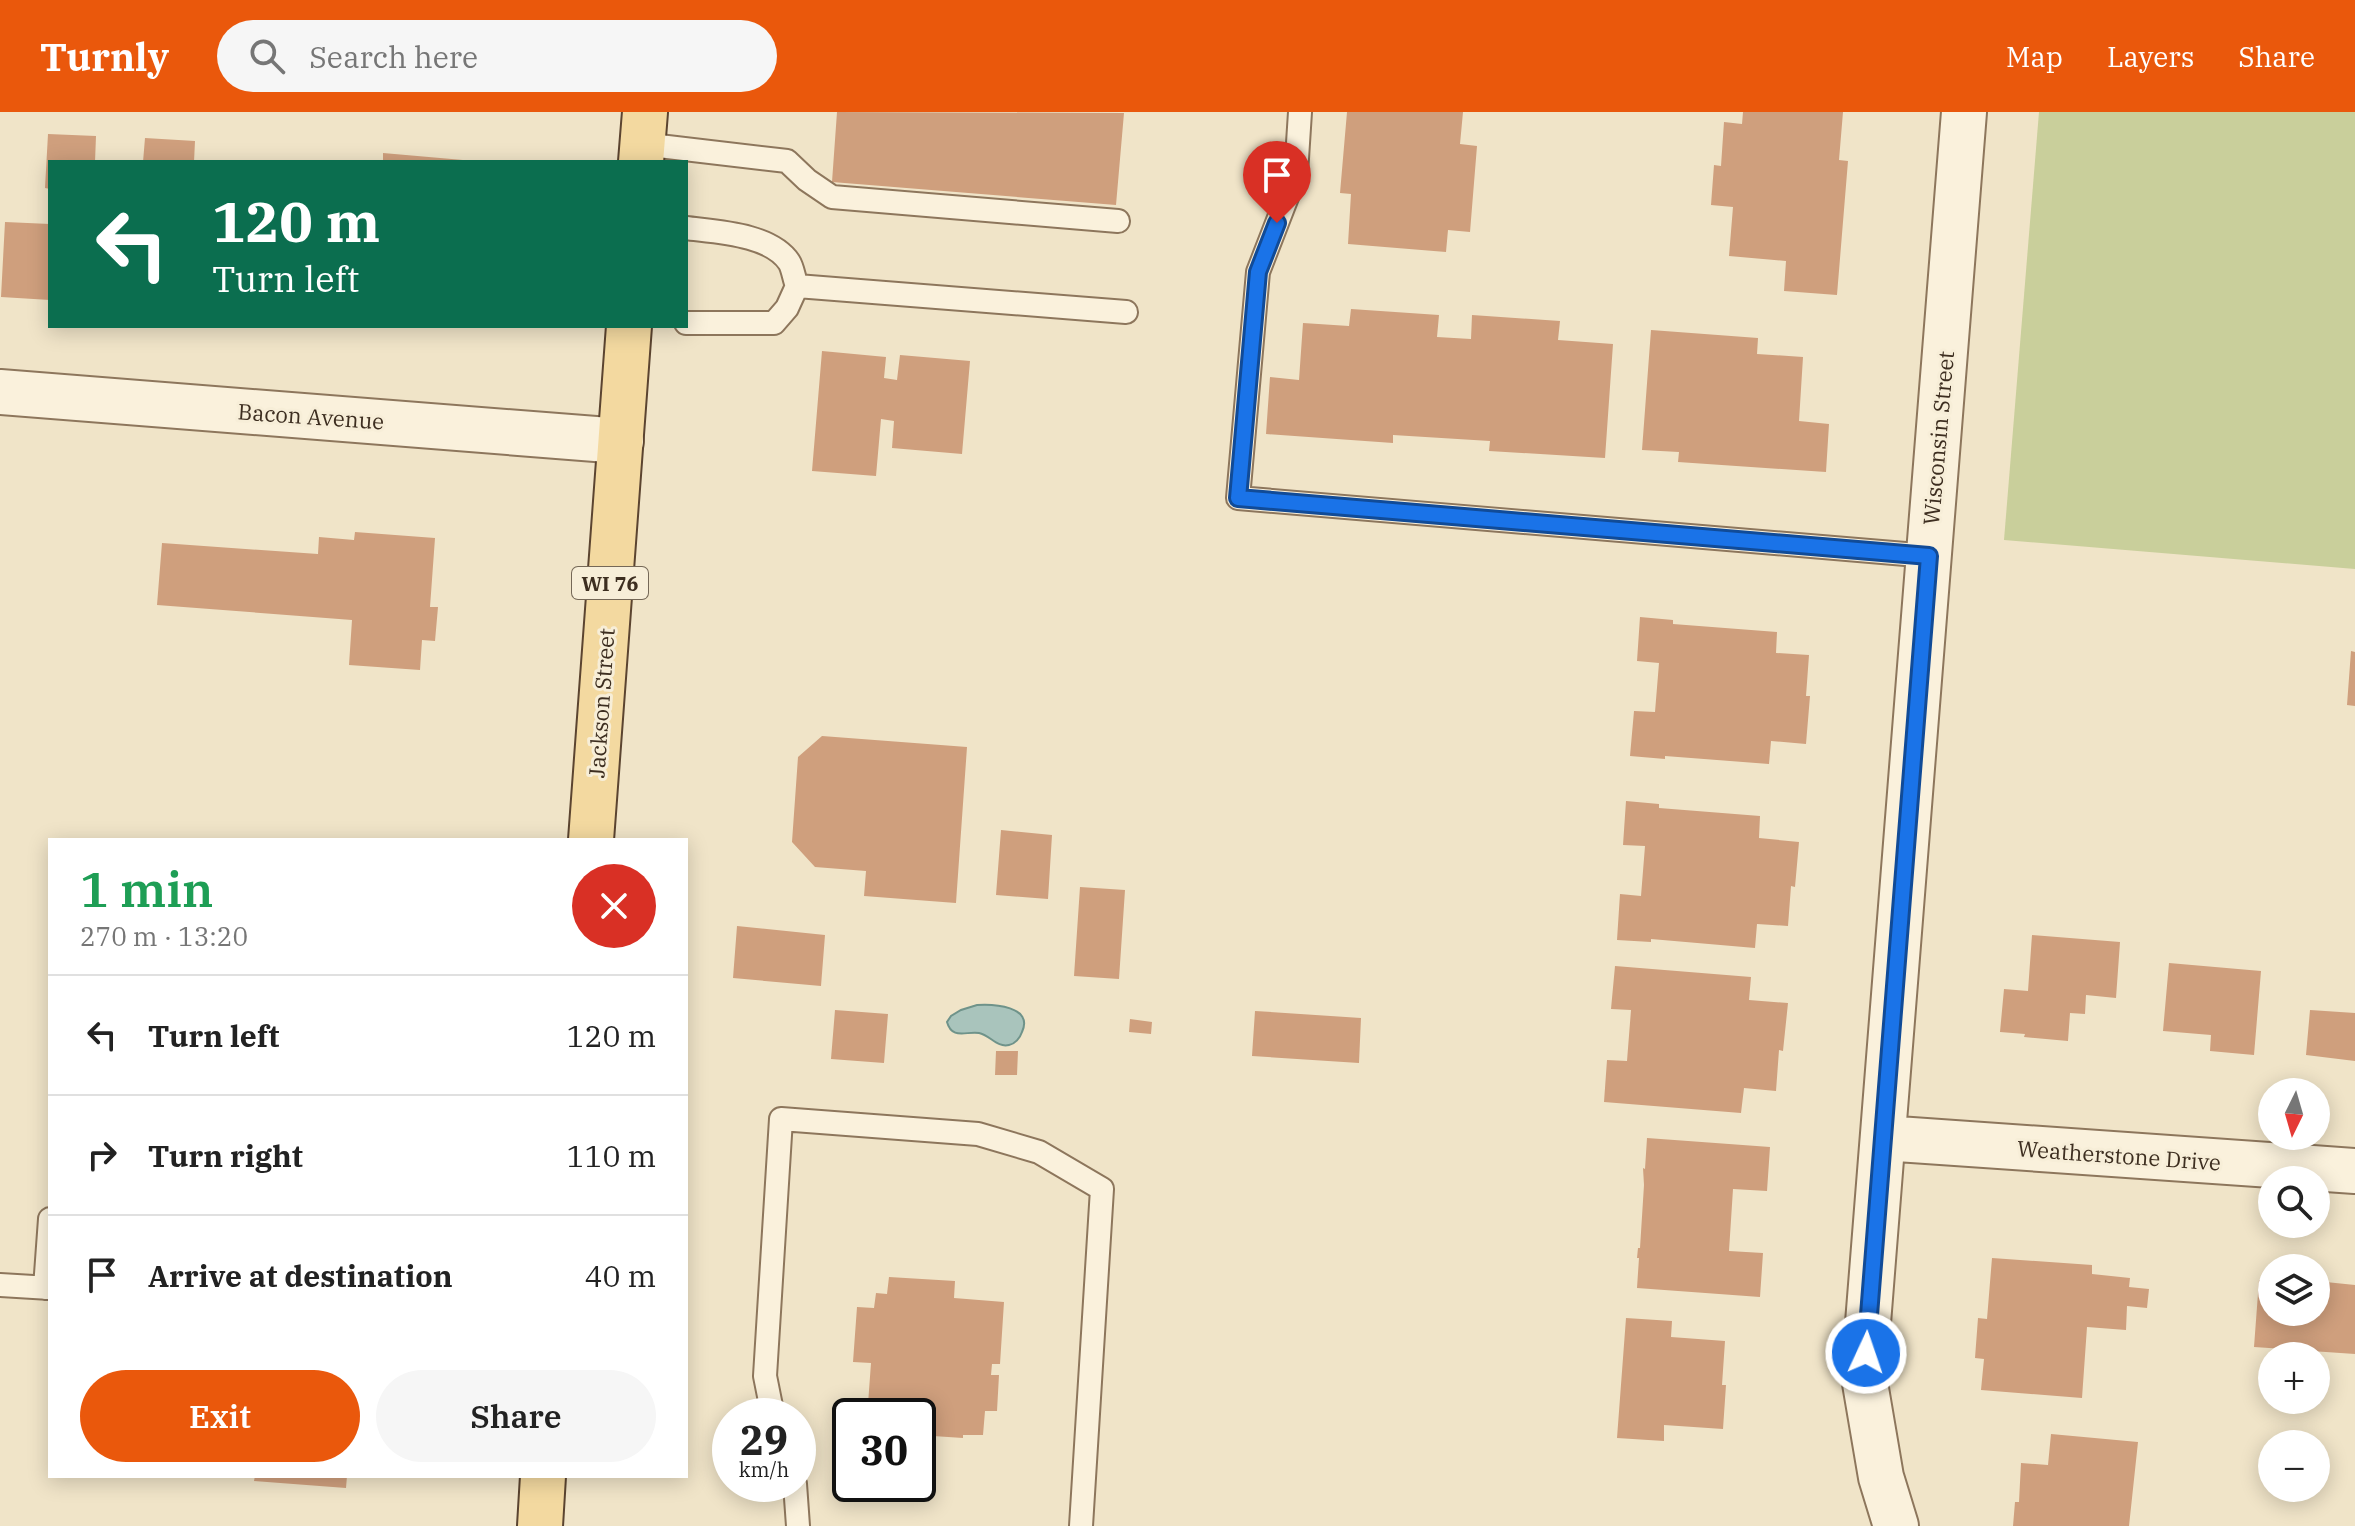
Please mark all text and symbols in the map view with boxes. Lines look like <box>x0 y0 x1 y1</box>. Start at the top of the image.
search box <box>217 20 777 92</box>
text: Turnly <box>40 32 169 81</box>
icon: search <box>245 34 289 78</box>
text: Search here <box>309 37 478 76</box>
text: Map <box>2006 38 2063 75</box>
text: Layers <box>2107 38 2194 75</box>
text: Share <box>2238 38 2315 75</box>
pin <box>1243 141 1311 223</box>
icon: arrive <box>1255 153 1299 197</box>
text: 120 m <box>212 185 380 257</box>
icon: left <box>80 192 184 296</box>
text: Turn left <box>212 255 359 302</box>
street label: Wisconsin Street <box>1916 349 1960 526</box>
street label: Bacon Avenue <box>237 396 385 436</box>
road number: WI 76 <box>572 567 648 599</box>
street label: Jackson Street <box>581 627 621 779</box>
text: 1 min <box>80 858 213 920</box>
button: close <box>572 864 656 948</box>
text: 270 m · 13:20 <box>80 919 248 953</box>
icon: left <box>80 1013 124 1057</box>
text: Turn left <box>148 1016 280 1055</box>
text: 120 m <box>566 1016 656 1055</box>
north arrow <box>2258 1078 2330 1150</box>
map controls <box>2258 1078 2330 1502</box>
icon: right <box>80 1133 124 1177</box>
street label: Weatherstone Drive <box>2016 1133 2222 1177</box>
text: Turn right <box>148 1136 303 1175</box>
text: 110 m <box>566 1136 656 1175</box>
button: search <box>2258 1166 2330 1238</box>
icon: arrive <box>80 1253 124 1297</box>
button: layers <box>2258 1254 2330 1326</box>
text: Arrive at destination <box>148 1256 453 1295</box>
text: 40 m <box>584 1256 656 1295</box>
position arrow <box>1824 1311 1908 1395</box>
button: + <box>2258 1342 2330 1414</box>
button: Exit <box>80 1370 360 1462</box>
button: Share <box>376 1370 656 1462</box>
speed limit sign: 30 <box>832 1398 936 1502</box>
text: 29 <box>740 1414 788 1466</box>
button: − <box>2258 1430 2330 1502</box>
text: km/h <box>739 1456 789 1483</box>

